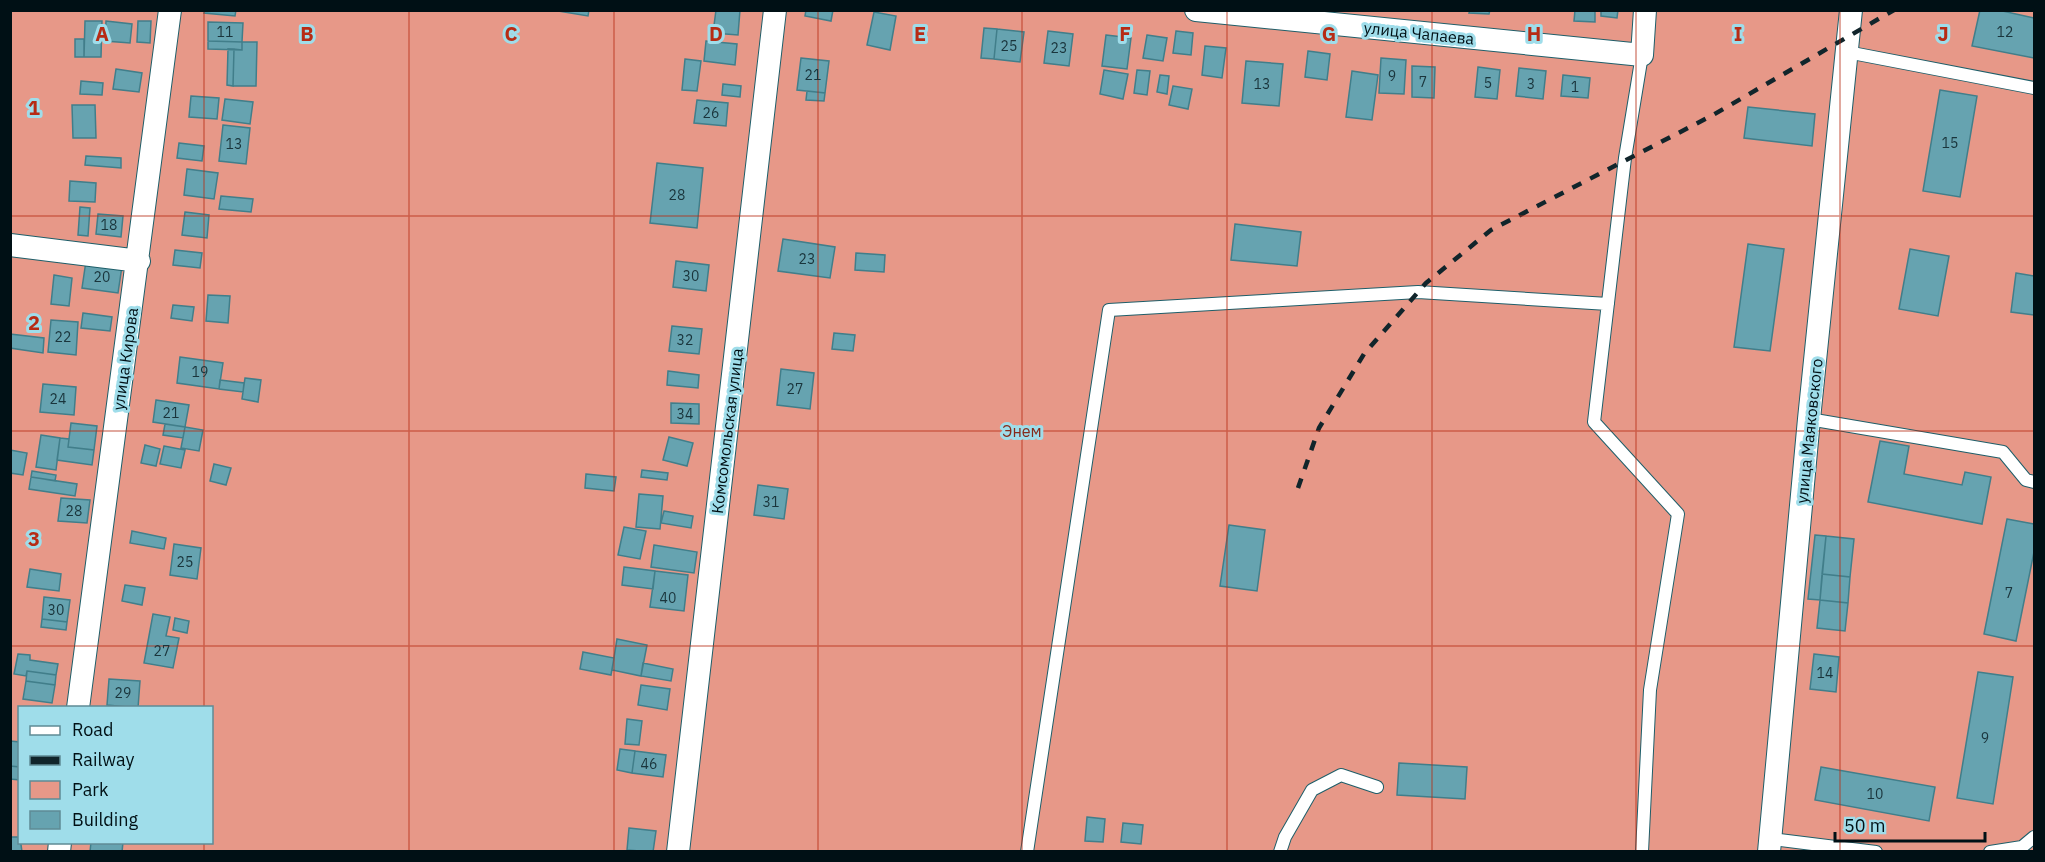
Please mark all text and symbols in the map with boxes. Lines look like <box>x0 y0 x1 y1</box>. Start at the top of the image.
street label: улица Чапаева <box>1363 17 1476 49</box>
text: A <box>95 20 109 47</box>
text: B <box>300 20 314 47</box>
text: C <box>504 20 518 47</box>
text: D <box>709 20 723 47</box>
text: E <box>914 20 926 47</box>
text: F <box>1119 20 1131 47</box>
text: G <box>1322 20 1336 47</box>
text: H <box>1527 20 1541 47</box>
text: I <box>1734 20 1742 47</box>
text: J <box>1937 20 1949 47</box>
house number: 11 <box>217 23 233 41</box>
house number: 12 <box>1997 23 2013 41</box>
house number: 25 <box>1001 37 1017 55</box>
house number: 23 <box>1051 39 1067 57</box>
house number: 21 <box>805 66 821 84</box>
house number: 9 <box>1388 67 1396 85</box>
house number: 7 <box>1419 73 1427 91</box>
house number: 5 <box>1484 74 1492 92</box>
house number: 13 <box>1254 75 1270 93</box>
house number: 3 <box>1527 75 1535 93</box>
house number: 1 <box>1571 78 1579 96</box>
text: 1 <box>28 94 40 121</box>
house number: 26 <box>703 104 719 122</box>
house number: 15 <box>1942 134 1958 152</box>
house number: 13 <box>226 135 242 153</box>
house number: 28 <box>669 186 685 204</box>
house number: 18 <box>101 216 117 234</box>
house number: 23 <box>799 250 815 268</box>
house number: 30 <box>683 267 699 285</box>
house number: 20 <box>94 268 110 286</box>
street label: улица Кирова <box>108 306 142 412</box>
text: 2 <box>28 309 40 336</box>
house number: 22 <box>55 328 71 346</box>
house number: 32 <box>677 331 693 349</box>
street label: Комсомольская улица <box>707 347 747 515</box>
street label: улица Маяковского <box>1791 357 1827 505</box>
house number: 19 <box>192 363 208 381</box>
house number: 27 <box>787 380 803 398</box>
house number: 24 <box>50 390 66 408</box>
house number: 21 <box>163 404 179 422</box>
house number: 34 <box>677 405 693 423</box>
park label: Энем <box>1002 421 1042 441</box>
house number: 31 <box>763 493 779 511</box>
house number: 28 <box>66 502 82 520</box>
text: 3 <box>28 525 40 552</box>
house number: 25 <box>177 553 193 571</box>
house number: 7 <box>2005 584 2013 602</box>
house number: 40 <box>660 589 676 607</box>
house number: 30 <box>48 601 64 619</box>
house number: 27 <box>154 642 170 660</box>
house number: 14 <box>1817 664 1833 682</box>
house number: 29 <box>115 684 131 702</box>
legend <box>18 706 213 844</box>
text: Road <box>72 718 113 741</box>
house number: 9 <box>1981 729 1989 747</box>
text: Railway <box>72 748 134 771</box>
house number: 46 <box>641 755 657 773</box>
text: Park <box>72 778 109 801</box>
house number: 10 <box>1867 785 1883 803</box>
scale bar <box>1835 805 1985 843</box>
text: Building <box>72 808 139 831</box>
text: 50 m <box>1844 814 1886 837</box>

